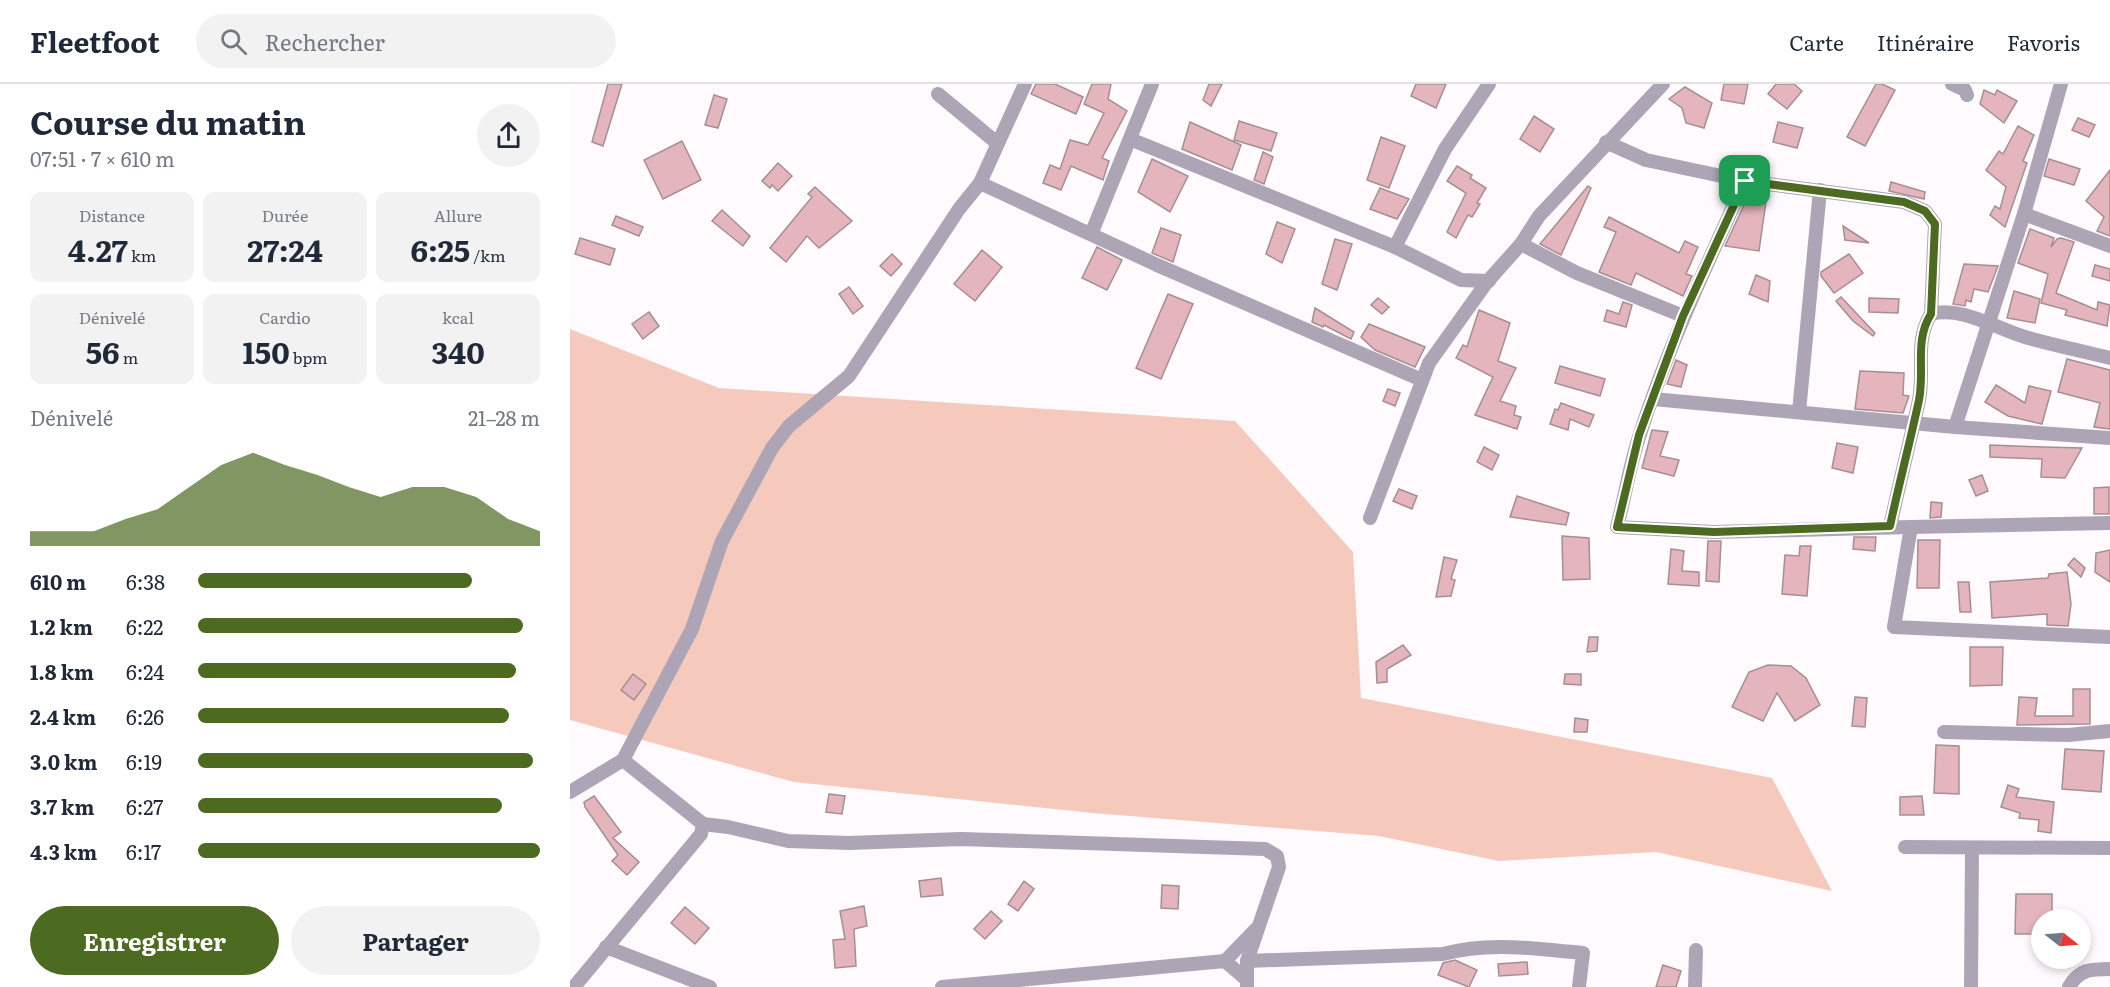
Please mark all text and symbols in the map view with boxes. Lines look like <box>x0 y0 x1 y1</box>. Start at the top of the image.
search box <box>196 14 616 68</box>
text: Fleetfoot <box>30 20 160 62</box>
icon: search <box>217 25 250 58</box>
text: Rechercher <box>265 25 385 58</box>
text: Carte <box>1789 26 1844 57</box>
text: Itinéraire <box>1877 26 1974 57</box>
text: Favoris <box>2007 26 2080 57</box>
text: Course du matin <box>30 96 306 145</box>
button: share <box>477 104 540 167</box>
text: 07:51 · 7 × 610 m <box>30 143 175 173</box>
pin <box>1719 155 1770 206</box>
icon: arrive <box>1728 164 1761 197</box>
text: Distance <box>79 203 145 227</box>
text: Durée <box>262 203 308 227</box>
text: Allure <box>434 203 482 227</box>
text: 4.27 <box>68 227 128 271</box>
text: 27:24 <box>247 227 323 271</box>
text: 6:25 <box>411 227 470 271</box>
text: km <box>128 243 156 267</box>
text: /km <box>470 243 505 267</box>
text: Dénivelé <box>79 305 145 329</box>
text: Cardio <box>259 305 311 329</box>
text: kcal <box>442 305 474 329</box>
text: 56 <box>86 329 120 373</box>
text: 150 <box>242 329 290 373</box>
text: 340 <box>431 329 485 373</box>
text: m <box>120 345 138 369</box>
text: bpm <box>290 345 328 369</box>
text: Dénivelé <box>30 402 113 432</box>
text: 21–28 m <box>468 402 540 432</box>
text: 610 m <box>30 566 86 596</box>
text: 6:38 <box>126 566 165 596</box>
text: 1.2 km <box>30 611 93 641</box>
text: 6:22 <box>126 611 163 641</box>
text: 1.8 km <box>30 656 94 686</box>
text: 6:24 <box>126 656 164 686</box>
text: 2.4 km <box>30 701 96 731</box>
text: 6:26 <box>126 701 164 731</box>
text: 3.0 km <box>30 746 97 776</box>
text: 6:19 <box>126 746 162 776</box>
text: 3.7 km <box>30 791 94 821</box>
text: 6:27 <box>126 791 163 821</box>
text: 4.3 km <box>30 836 97 866</box>
text: 6:17 <box>126 836 161 866</box>
button: Enregistrer <box>30 906 279 975</box>
button: Partager <box>291 906 540 975</box>
north arrow <box>2031 909 2091 969</box>
map controls <box>2031 909 2091 969</box>

